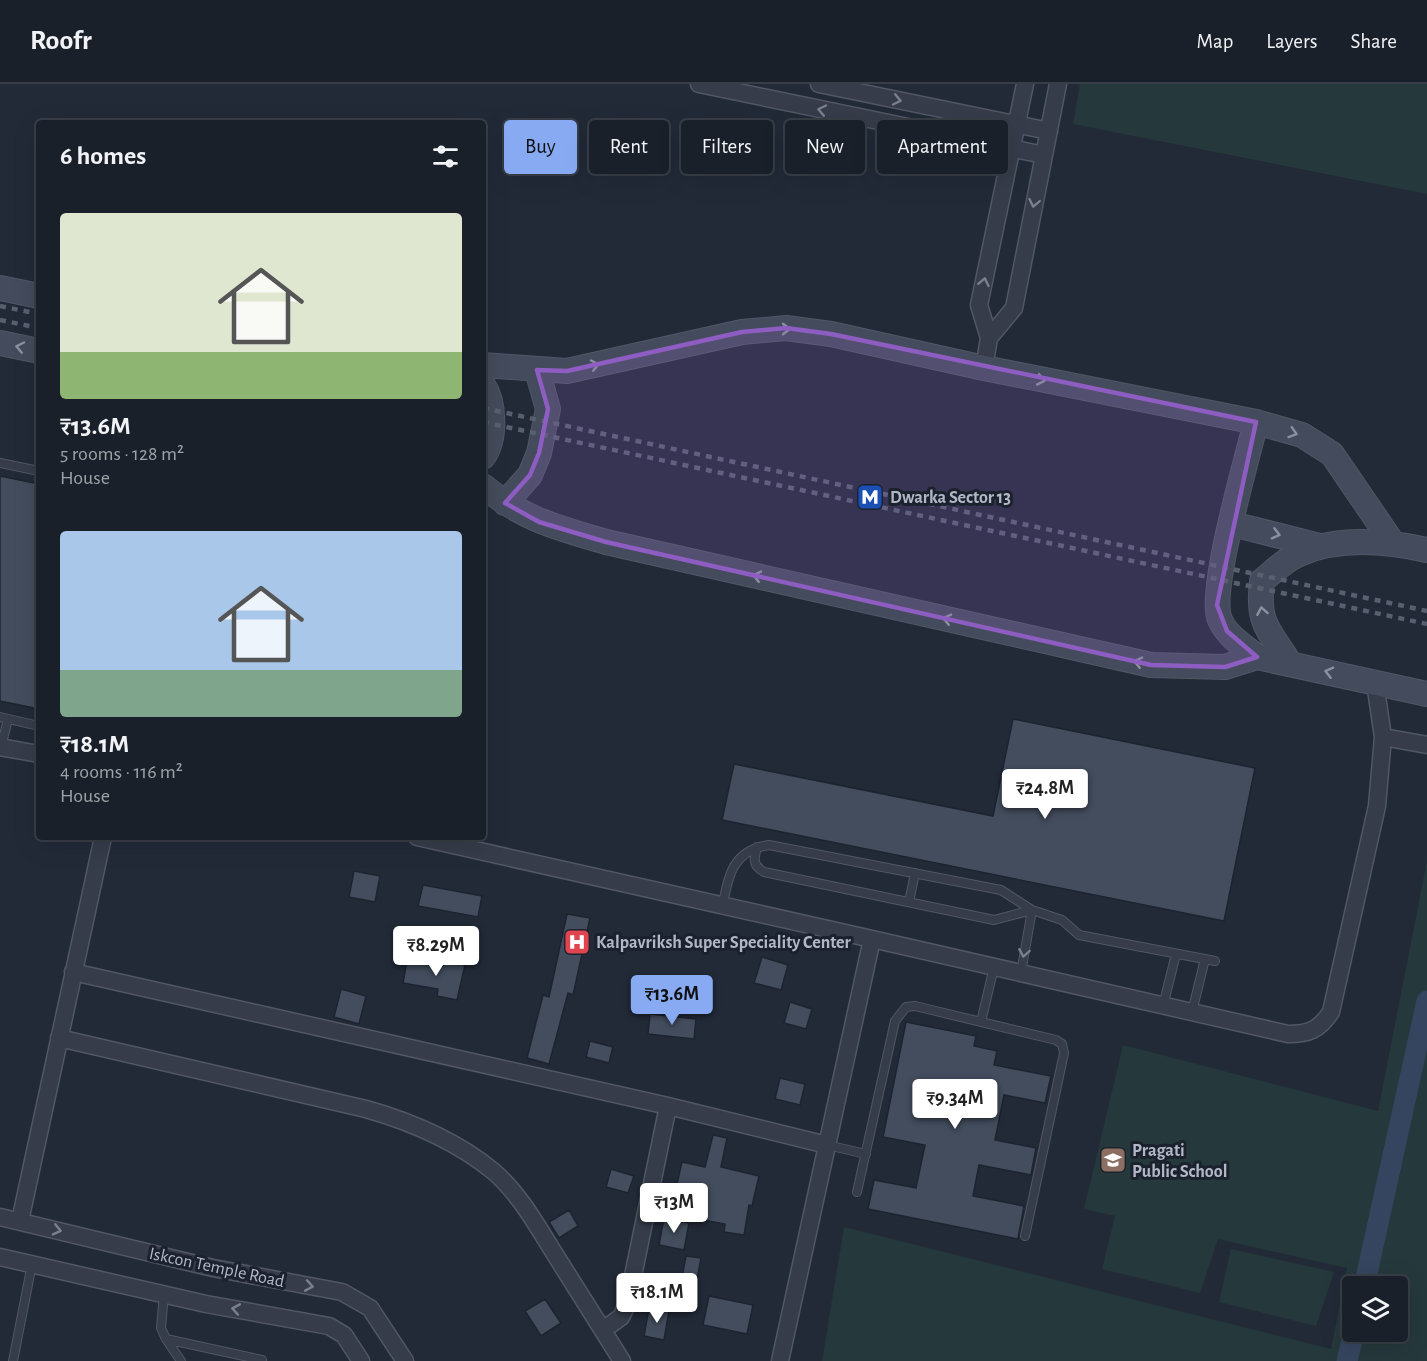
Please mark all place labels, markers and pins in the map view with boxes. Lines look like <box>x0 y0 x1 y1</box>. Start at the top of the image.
metro station icon: Dwarka Sector 13 <box>855 482 885 512</box>
place label: Dwarka Sector 13 <box>890 489 1011 507</box>
pin: ₹24.8M <box>996 769 1094 820</box>
pin: ₹8.29M <box>387 926 485 977</box>
hospital icon: Kalpavriksh Super Speciality Center <box>562 927 592 957</box>
place label: Kalpavriksh Super Speciality Center <box>596 934 852 952</box>
pin: ₹13.6M <box>623 975 721 1026</box>
pin: ₹9.34M <box>906 1079 1004 1130</box>
place label: Pragati Public School <box>1132 1142 1227 1181</box>
school or university icon: Pragati Public School <box>1098 1145 1128 1175</box>
pin: ₹13M <box>638 1183 710 1234</box>
pin: ₹18.1M <box>608 1273 706 1324</box>

